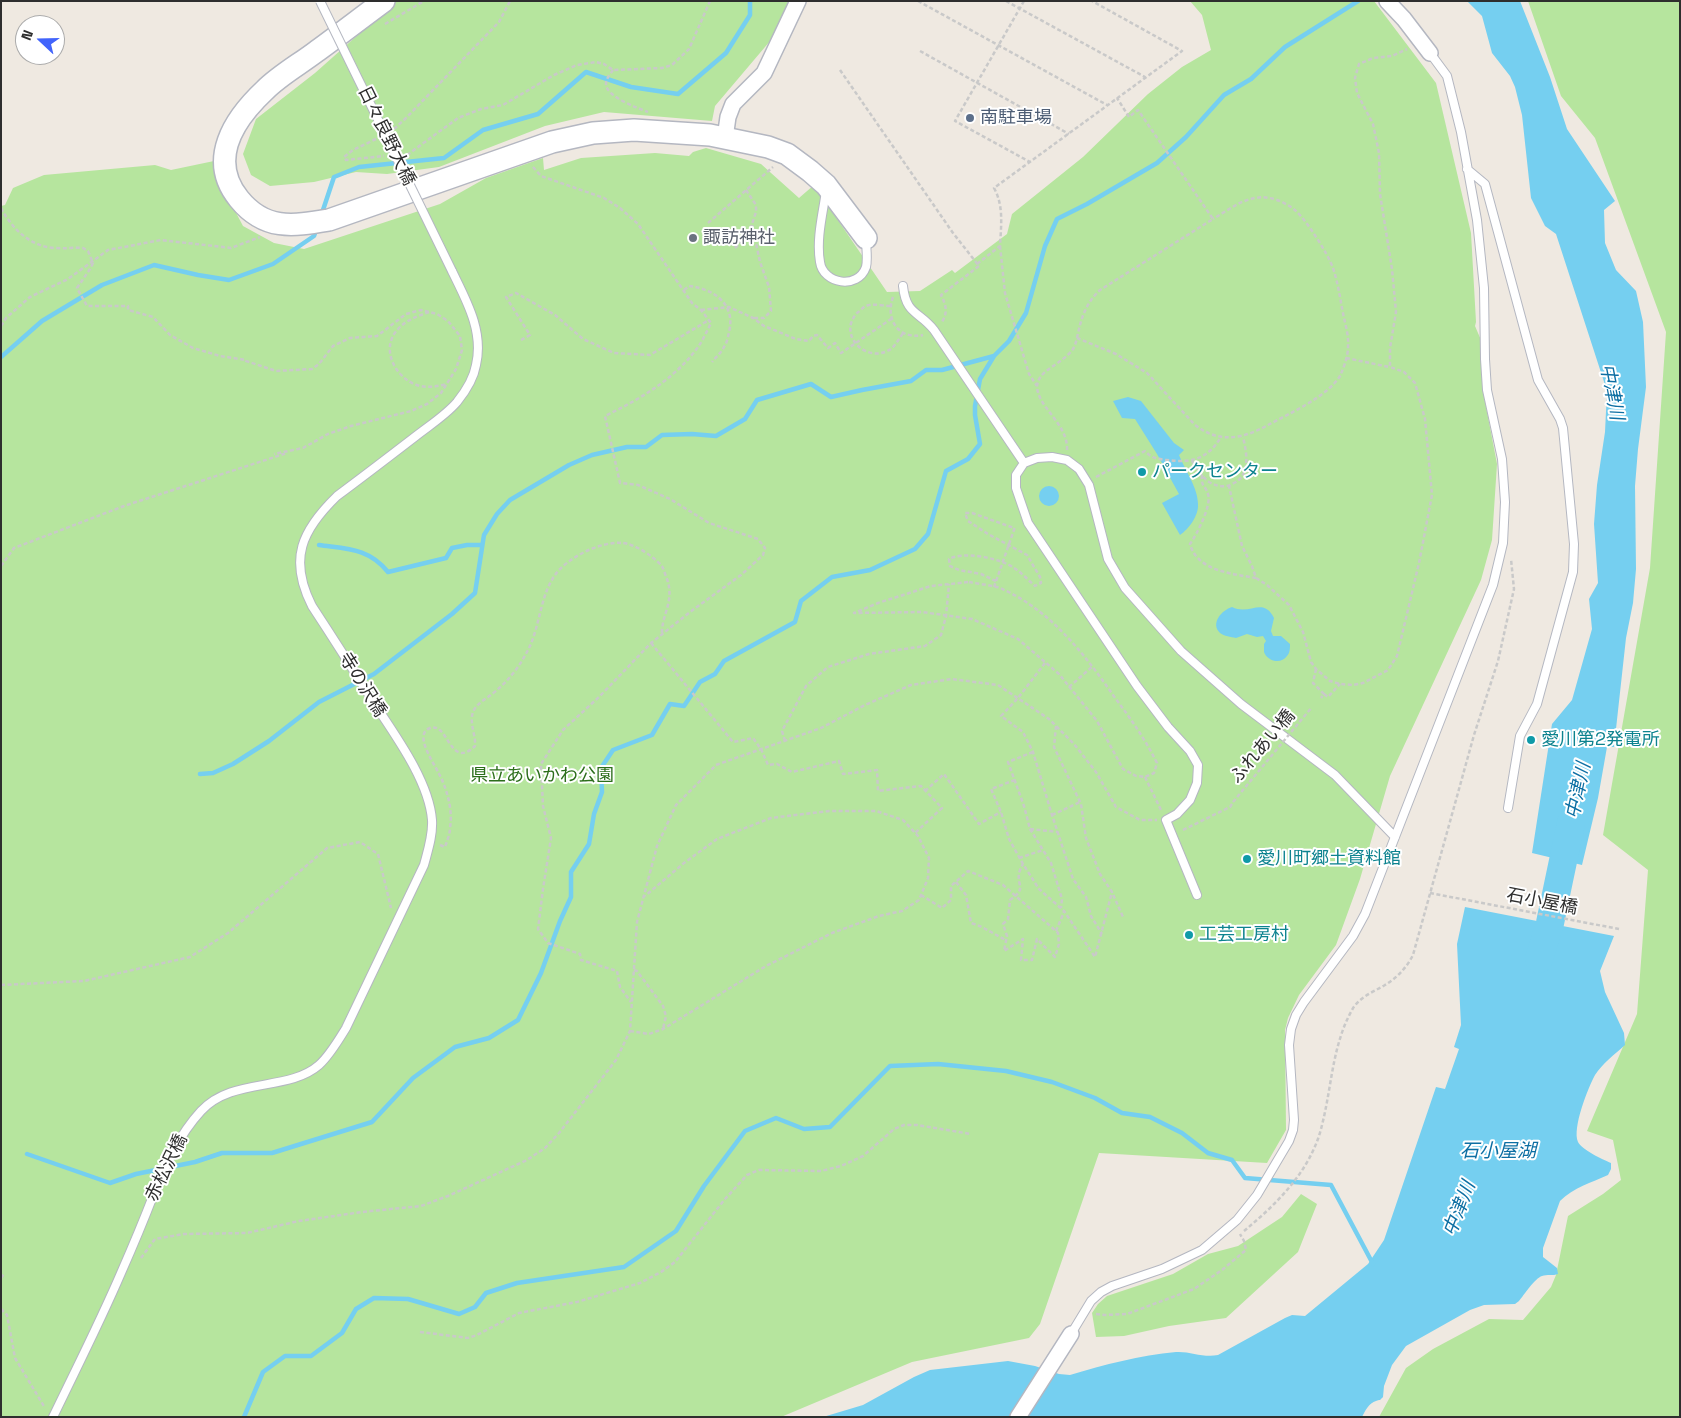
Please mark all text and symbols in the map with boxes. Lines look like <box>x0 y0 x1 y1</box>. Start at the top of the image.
north arrow <box>15 15 65 65</box>
text: N <box>17 27 37 43</box>
street label: 日々良野大橋 <box>353 83 419 189</box>
place label: 南駐車場 <box>980 107 1052 129</box>
marker: 南駐車場 <box>964 112 976 124</box>
place label: 諏訪神社 <box>703 227 775 249</box>
marker: 諏訪神社 <box>687 232 699 244</box>
water label: 中津川 <box>1594 362 1628 422</box>
place label: パークセンター <box>1152 461 1278 483</box>
marker: パークセンター <box>1136 466 1148 478</box>
street label: 寺の沢橋 <box>334 649 390 721</box>
street label: ふれあい橋 <box>1226 706 1300 788</box>
place label: 愛川第2発電所 <box>1541 729 1660 751</box>
marker: 愛川第2発電所 <box>1525 734 1537 746</box>
water label: 中津川 <box>1562 761 1596 821</box>
park label: 県立あいかわ公園 <box>470 765 614 787</box>
place label: 愛川町郷土資料館 <box>1257 848 1401 870</box>
marker: 愛川町郷土資料館 <box>1241 853 1253 865</box>
street label: 石小屋橋 <box>1505 885 1579 919</box>
place label: 工芸工房村 <box>1199 924 1289 946</box>
marker: 工芸工房村 <box>1183 929 1195 941</box>
street label: 赤松沢橋 <box>142 1131 192 1205</box>
water label: 石小屋湖 <box>1460 1141 1536 1163</box>
water label: 中津川 <box>1439 1178 1481 1240</box>

